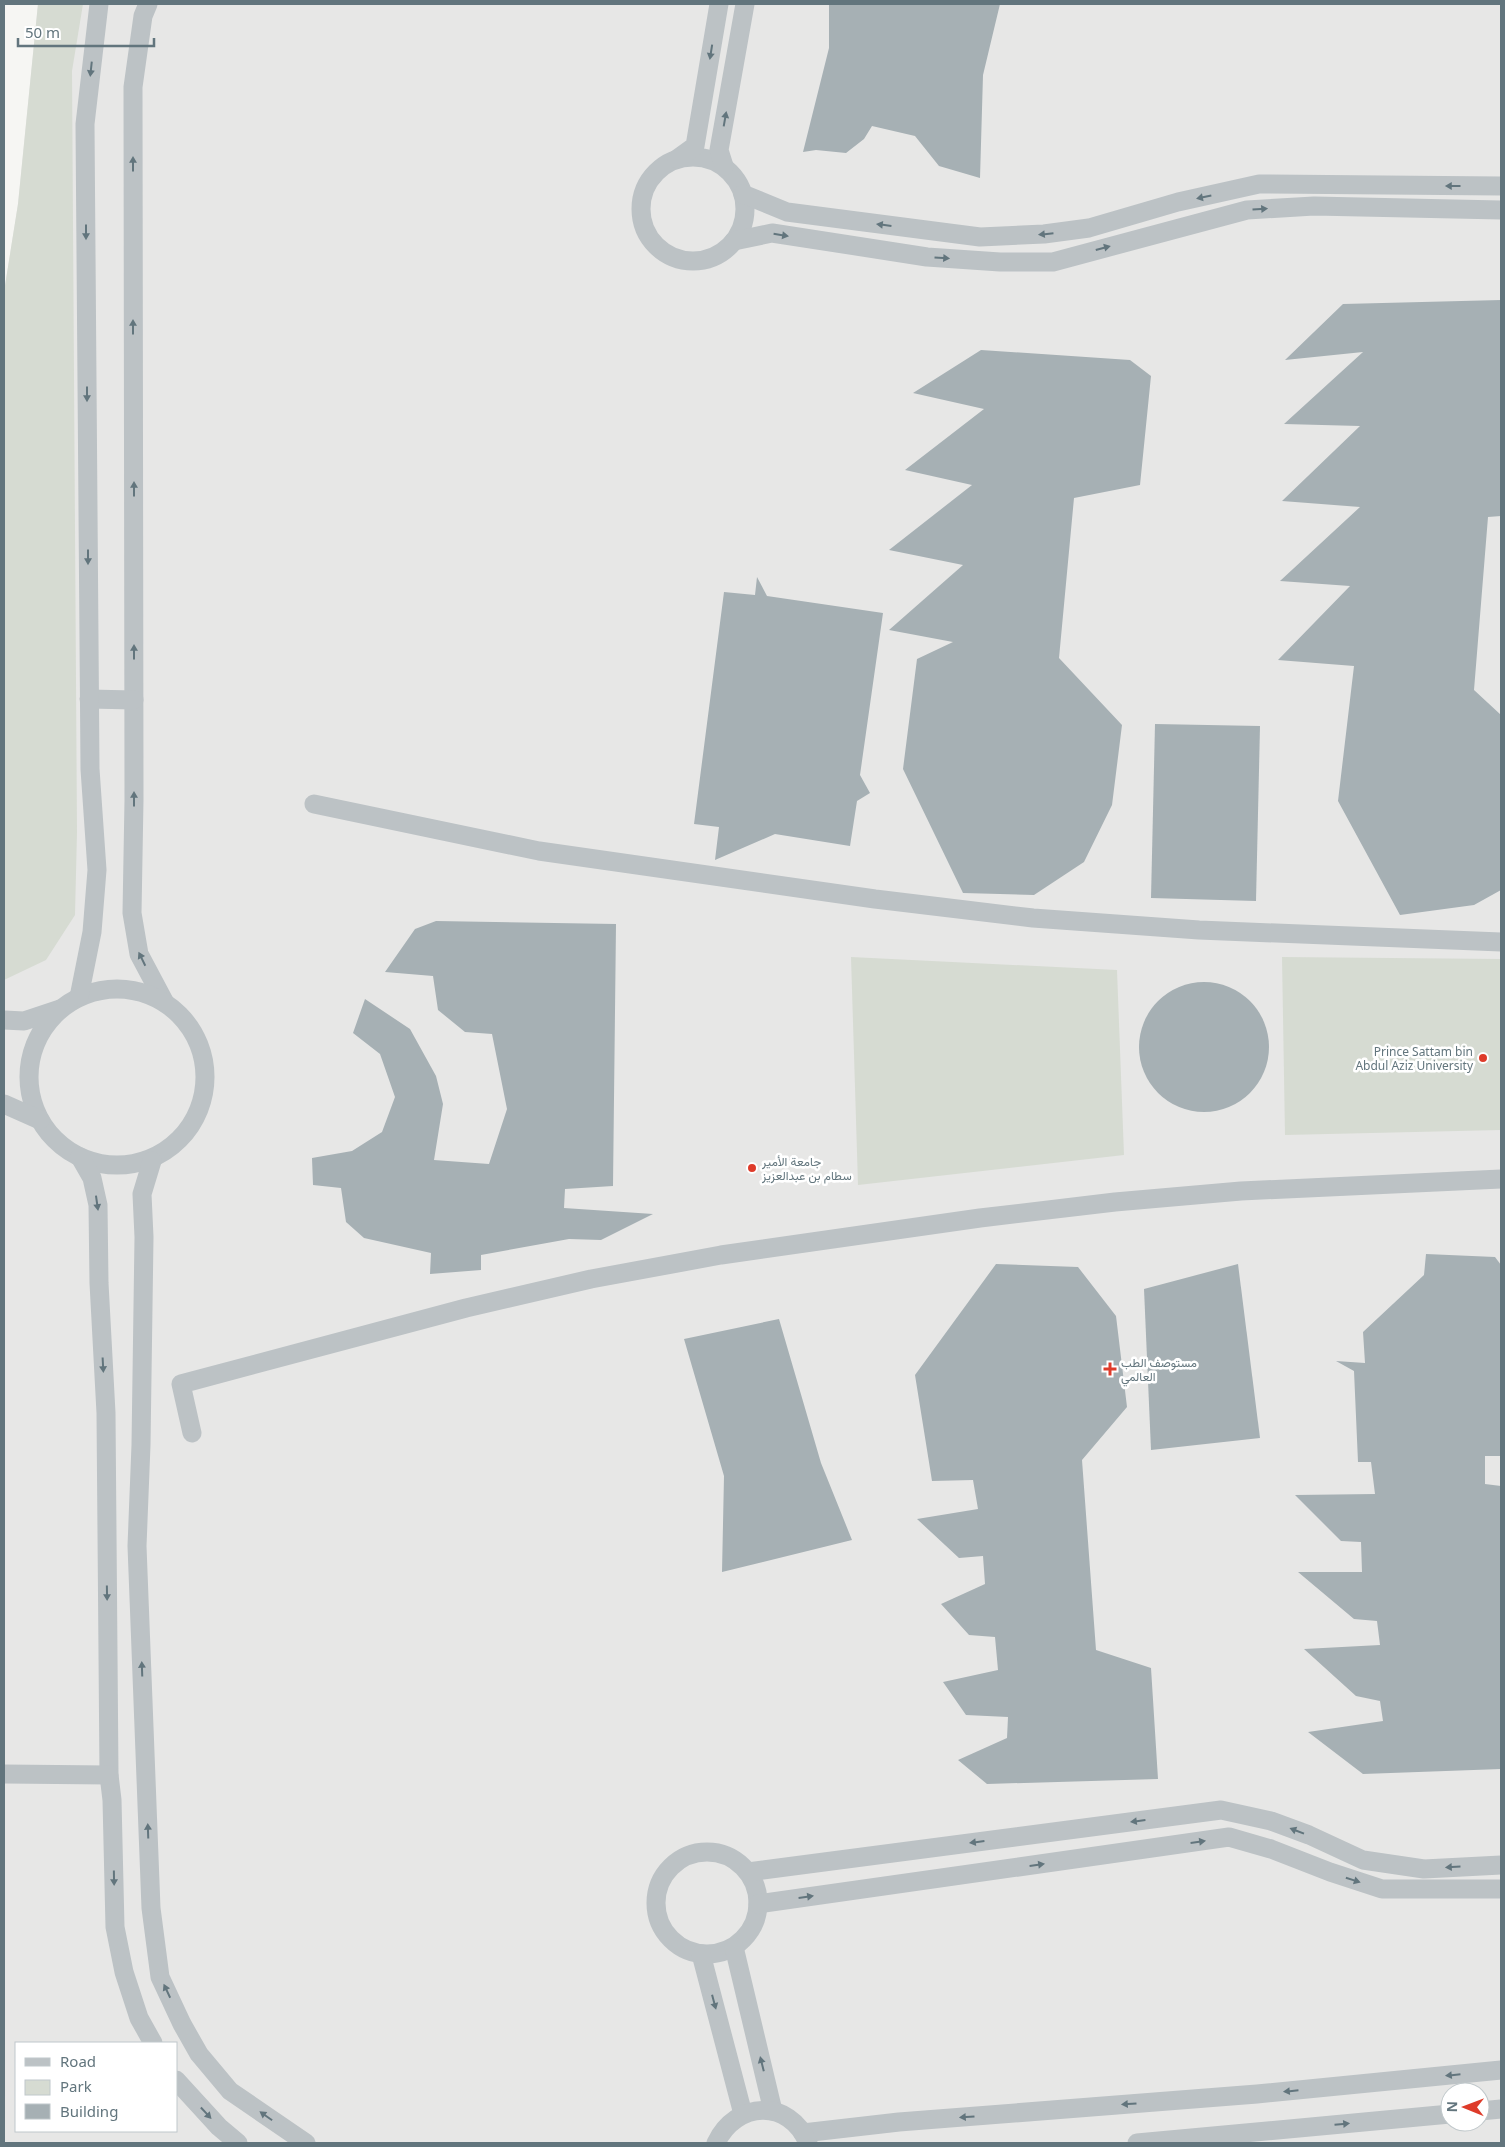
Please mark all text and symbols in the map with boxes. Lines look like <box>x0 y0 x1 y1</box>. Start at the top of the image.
scale bar <box>18 15 154 47</box>
text: 50 m <box>25 22 60 42</box>
one-way arrow <box>706 44 714 60</box>
one-way arrow <box>87 62 95 78</box>
one-way arrow <box>721 110 729 126</box>
one-way arrow <box>129 156 137 172</box>
one-way arrow <box>1444 182 1460 190</box>
one-way arrow <box>1196 193 1211 201</box>
one-way arrow <box>1252 205 1268 213</box>
one-way arrow <box>876 221 892 229</box>
one-way arrow <box>82 224 90 240</box>
one-way arrow <box>1038 230 1054 238</box>
one-way arrow <box>774 231 790 239</box>
one-way arrow <box>1095 244 1110 252</box>
one-way arrow <box>934 254 950 262</box>
one-way arrow <box>129 318 137 334</box>
one-way arrow <box>83 386 91 402</box>
one-way arrow <box>129 481 137 497</box>
one-way arrow <box>84 549 92 565</box>
one-way arrow <box>130 643 138 659</box>
one-way arrow <box>130 790 138 806</box>
one-way arrow <box>138 952 147 967</box>
place label: Prince Sattam bin Abdul Aziz University <box>1355 1043 1474 1074</box>
marker: Prince Sattam bin Abdul Aziz University <box>1477 1052 1489 1064</box>
place label: جامعة الأمير سطام بن عبدالعزيز <box>761 1153 852 1184</box>
marker: جامعة الأمير سطام بن عبدالعزيز <box>746 1162 758 1174</box>
one-way arrow <box>93 1195 101 1211</box>
place label: مستوصف الطب العالمي <box>1121 1354 1197 1387</box>
one-way arrow <box>99 1357 107 1373</box>
marker: مستوصف الطب العالمي <box>1103 1362 1117 1376</box>
one-way arrow <box>103 1585 111 1601</box>
one-way arrow <box>137 1661 145 1677</box>
one-way arrow <box>1130 1817 1146 1825</box>
one-way arrow <box>143 1823 151 1839</box>
one-way arrow <box>1289 1827 1304 1835</box>
one-way arrow <box>969 1838 985 1846</box>
one-way arrow <box>1190 1838 1206 1846</box>
one-way arrow <box>1029 1860 1045 1868</box>
one-way arrow <box>1444 1864 1460 1872</box>
one-way arrow <box>110 1870 118 1886</box>
one-way arrow <box>1345 1876 1360 1884</box>
one-way arrow <box>799 1893 815 1901</box>
one-way arrow <box>162 1984 171 1999</box>
one-way arrow <box>710 1994 718 2009</box>
legend <box>15 2042 178 2132</box>
text: Road <box>60 2051 96 2071</box>
one-way arrow <box>758 2056 766 2071</box>
one-way arrow <box>1444 2071 1460 2079</box>
text: Park <box>60 2076 92 2096</box>
north arrow <box>1440 2082 1490 2132</box>
one-way arrow <box>1283 2087 1299 2095</box>
text: Building <box>60 2101 118 2121</box>
one-way arrow <box>1121 2101 1137 2109</box>
text: N <box>1442 2101 1461 2113</box>
one-way arrow <box>200 2106 212 2118</box>
one-way arrow <box>259 2111 272 2121</box>
one-way arrow <box>959 2113 975 2121</box>
one-way arrow <box>1335 2120 1351 2128</box>

